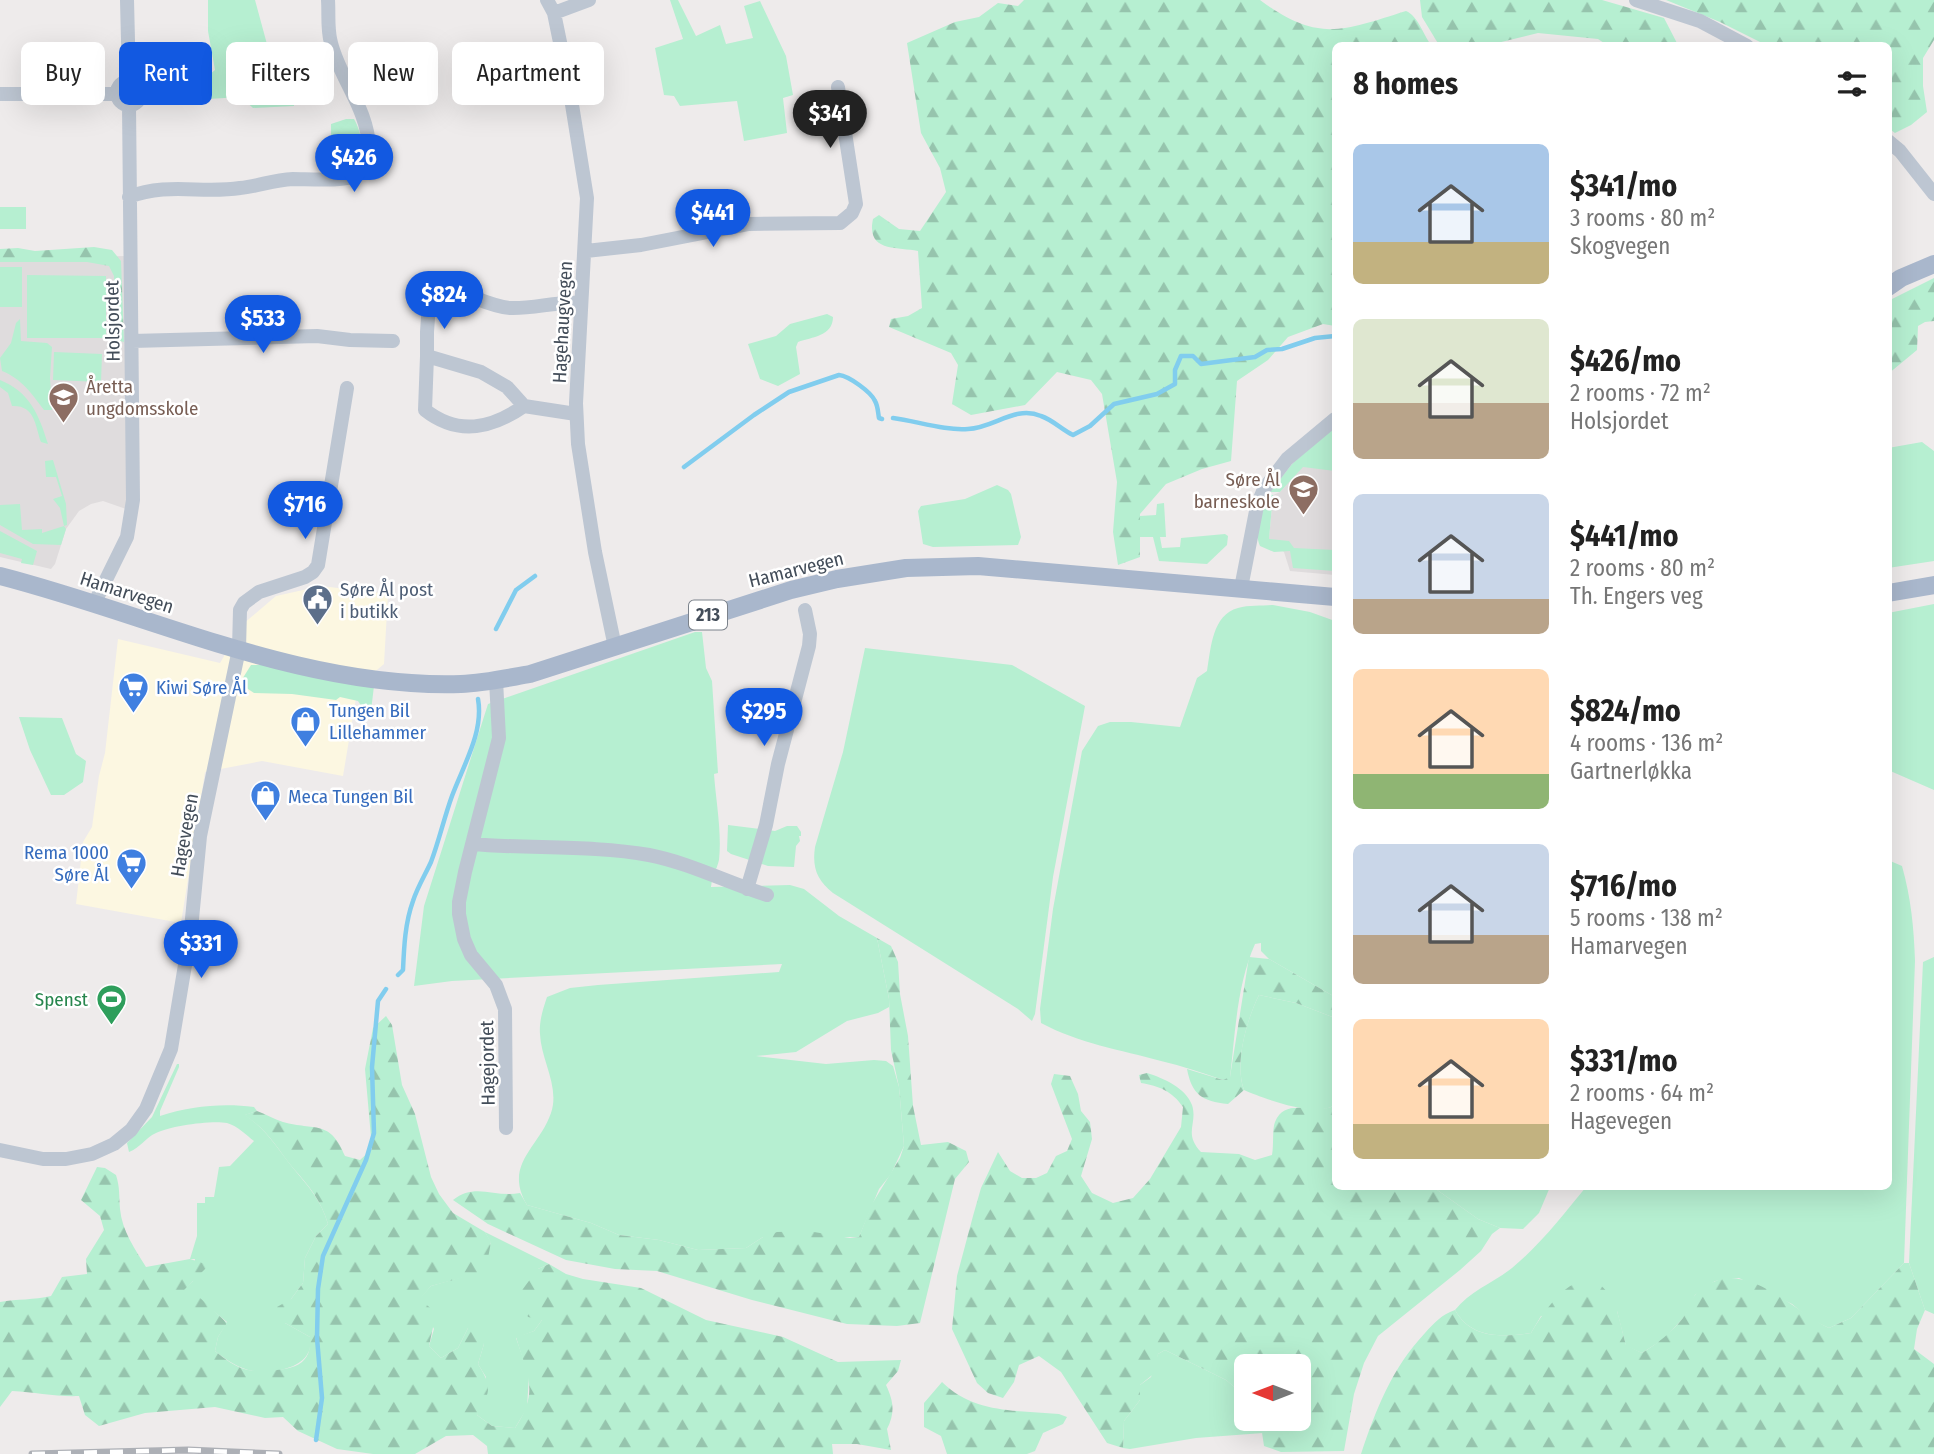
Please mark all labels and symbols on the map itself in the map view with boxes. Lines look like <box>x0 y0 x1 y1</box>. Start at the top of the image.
pin: $341 <box>789 90 871 150</box>
pin: $426 <box>313 134 395 194</box>
pin: $441 <box>672 190 754 249</box>
street label: Hagehaugvegen <box>548 260 577 384</box>
pin: $824 <box>403 272 485 331</box>
street label: Holsjordet <box>100 279 125 362</box>
pin: $533 <box>222 296 304 355</box>
place label: Åretta ungdomsskole <box>86 375 198 420</box>
school or university icon: Åretta ungdomsskole <box>46 380 80 424</box>
place label: Søre Ål barneskole <box>1194 468 1280 513</box>
school or university icon: Søre Ål barneskole <box>1286 473 1320 517</box>
pin: $716 <box>264 482 346 541</box>
street label: Hamarvegen <box>746 547 846 592</box>
street label: Hamarvegen <box>77 567 177 618</box>
place label: Søre Ål post i butikk <box>340 578 434 623</box>
public building icon: Søre Ål post i butikk <box>300 583 334 627</box>
road number: 213 <box>689 600 727 630</box>
supermarket icon: Kiwi Søre Ål <box>116 670 150 714</box>
place label: Kiwi Søre Ål <box>156 676 247 699</box>
pin: $295 <box>723 688 805 748</box>
place label: Tungen Bil Lillehammer <box>329 699 426 744</box>
shop icon: Tungen Bil Lillehammer <box>289 704 323 748</box>
shop icon: Meca Tungen Bil <box>248 779 282 823</box>
place label: Meca Tungen Bil <box>288 785 413 808</box>
street label: Hagevegen <box>166 792 203 879</box>
place label: Rema 1000 Søre Ål <box>24 841 109 886</box>
supermarket icon: Rema 1000 Søre Ål <box>115 846 149 890</box>
pin: $331 <box>160 920 242 980</box>
sports icon: Spenst <box>94 982 128 1026</box>
place label: Spenst <box>35 988 89 1011</box>
street label: Hagejordet <box>475 1019 500 1106</box>
north arrow <box>1234 1354 1311 1432</box>

